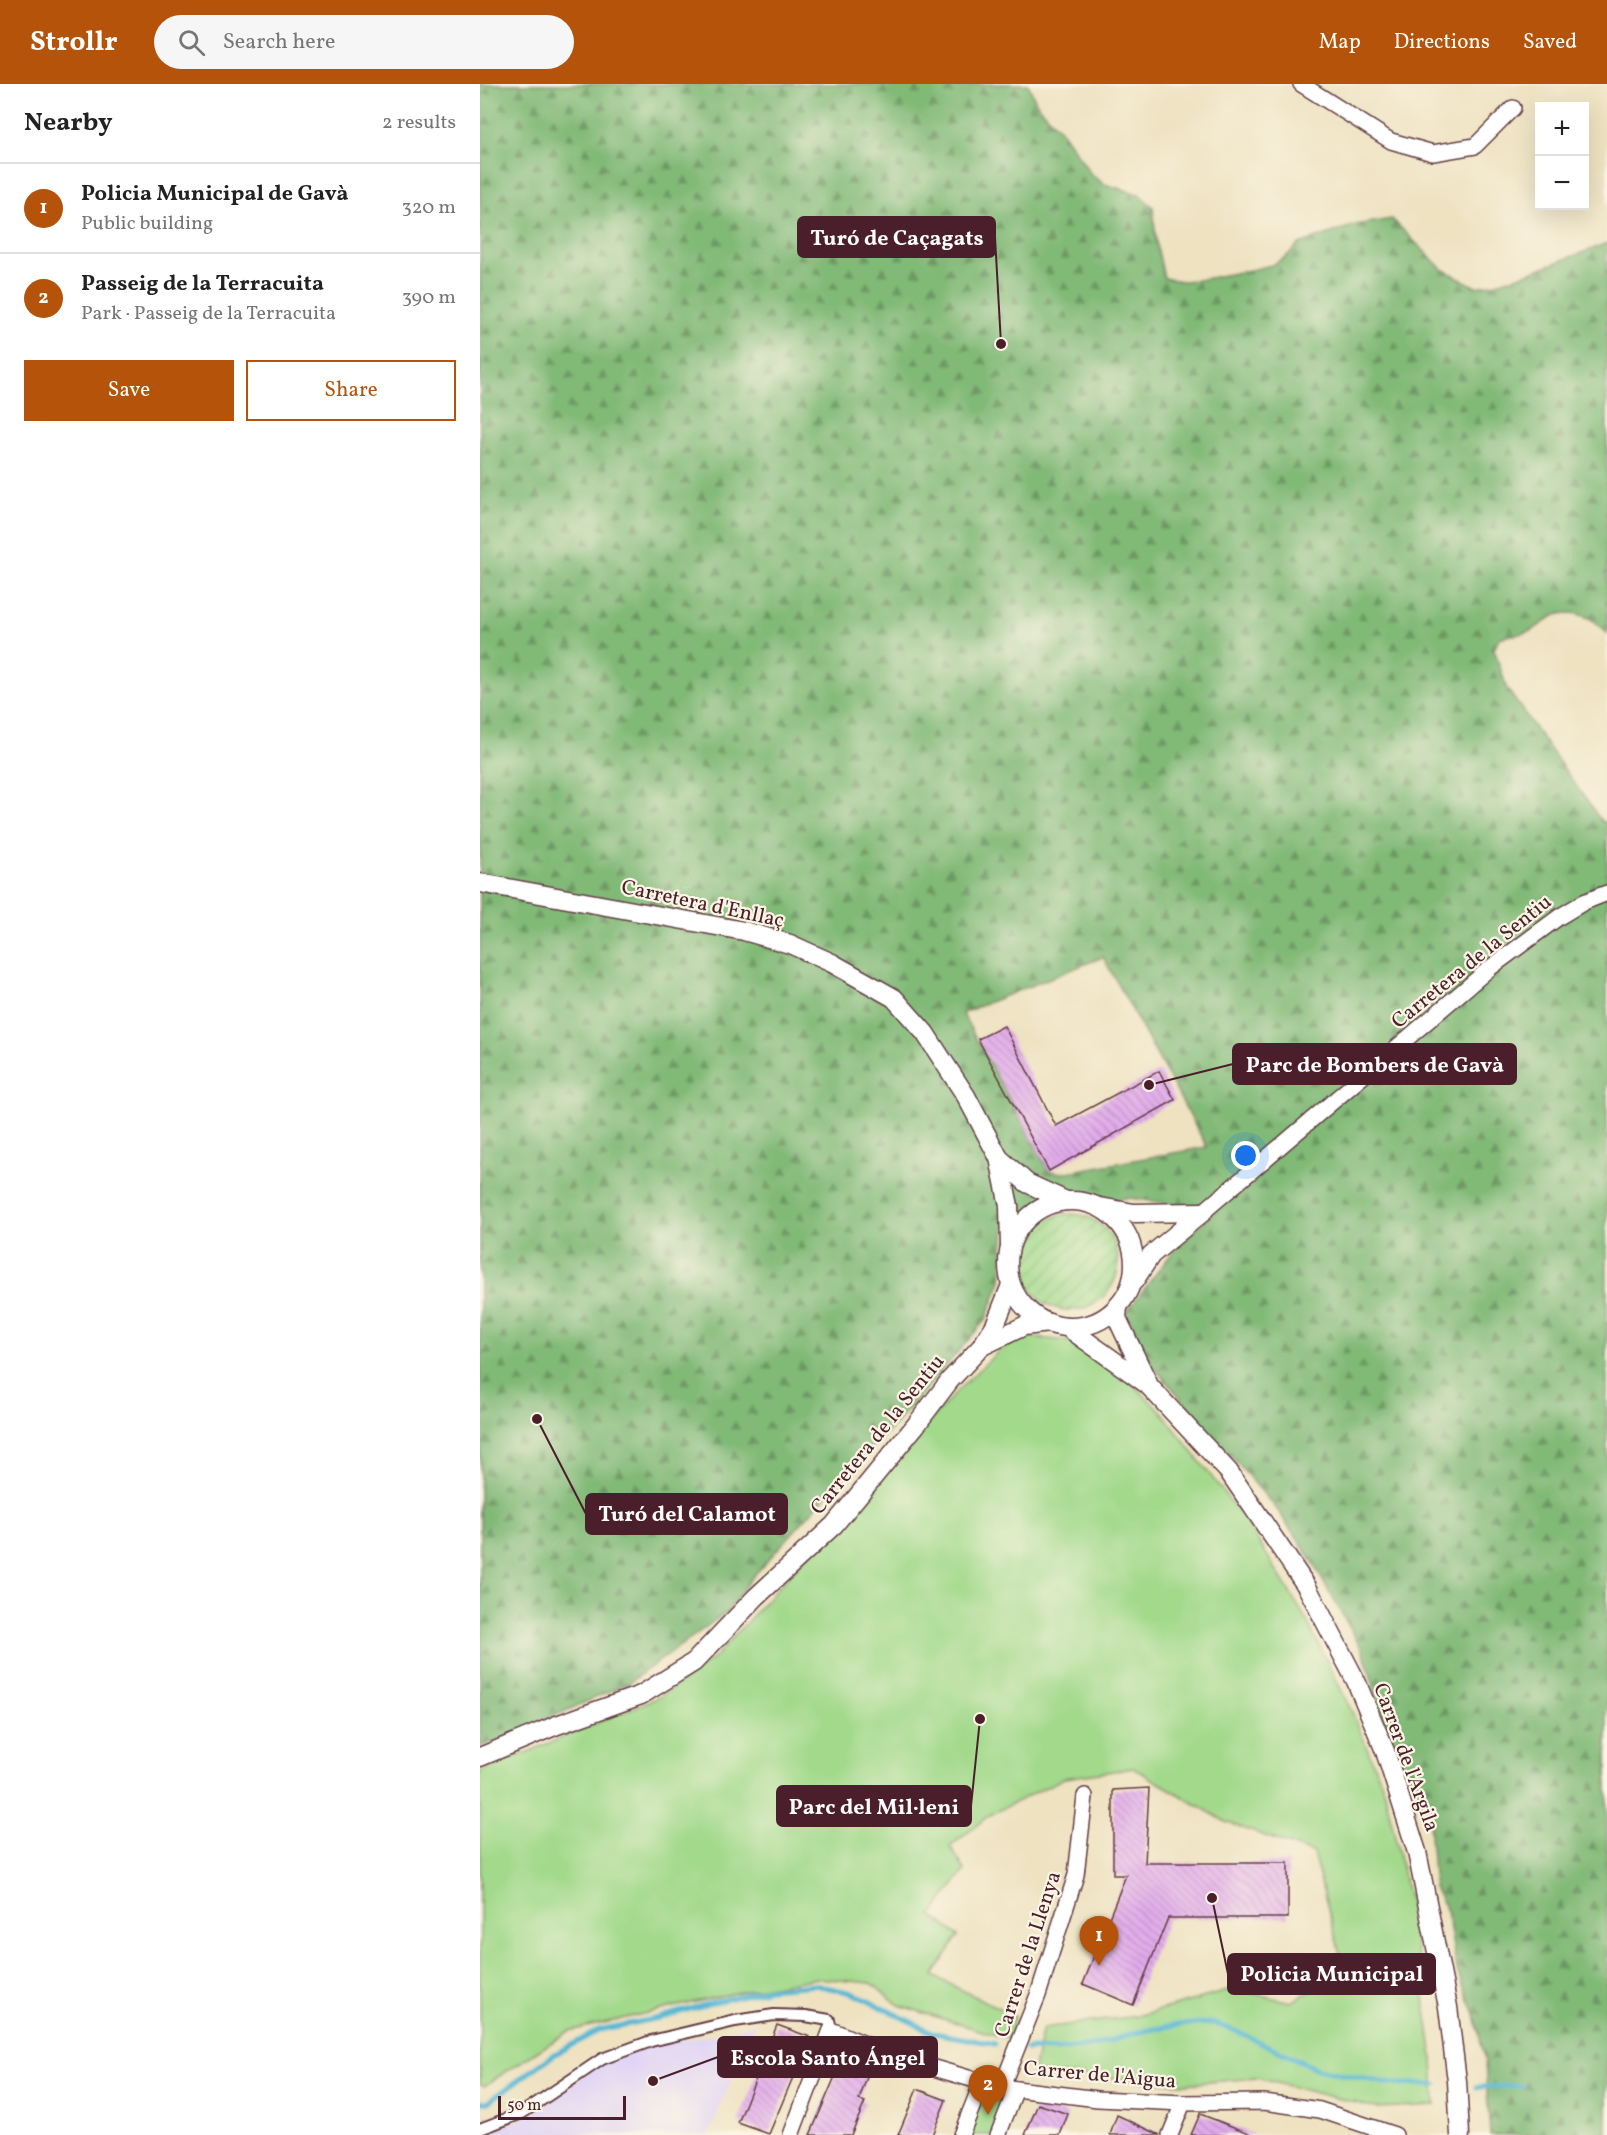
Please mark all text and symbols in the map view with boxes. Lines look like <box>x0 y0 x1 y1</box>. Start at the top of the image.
search box <box>154 15 574 69</box>
text: Strollr <box>30 23 118 62</box>
icon: search <box>175 26 208 59</box>
text: Search here <box>223 27 335 58</box>
text: Map <box>1319 28 1361 57</box>
text: Directions <box>1394 28 1490 57</box>
text: Saved <box>1523 28 1577 57</box>
map controls <box>1535 102 1589 210</box>
button: + <box>1535 102 1589 156</box>
text: Nearby <box>24 105 113 141</box>
text: 2 results <box>382 109 456 137</box>
button: − <box>1535 156 1589 210</box>
text: Policia Municipal de Gavà <box>81 179 349 210</box>
text: 1 <box>39 194 48 222</box>
text: 320 m <box>401 194 456 222</box>
text: Public building <box>81 210 213 238</box>
callout: Turó de Caçagats <box>798 217 995 257</box>
text: Turó de Caçagats <box>810 224 984 255</box>
text: Passeig de la Terracuita <box>81 269 324 300</box>
text: 2 <box>38 284 49 312</box>
text: 390 m <box>402 284 456 312</box>
text: Park · Passeig de la Terracuita <box>81 300 336 328</box>
button: Save <box>24 360 234 421</box>
button: Share <box>246 360 456 421</box>
street label: Carretera d'Enllaç <box>619 873 787 936</box>
street label: Carretera de la Sentiu <box>1386 888 1558 1036</box>
callout: Parc de Bombers de Gavà <box>1233 1044 1516 1084</box>
text: Parc de Bombers de Gavà <box>1246 1051 1504 1082</box>
your location <box>1231 1141 1260 1170</box>
street label: Carretera de la Sentiu <box>804 1349 952 1521</box>
callout: Turó del Calamot <box>586 1494 787 1534</box>
text: Turó del Calamot <box>598 1500 776 1531</box>
street label: Carrer de l'Argila <box>1365 1679 1446 1836</box>
callout: Parc del Mil·leni <box>777 1786 971 1826</box>
text: Parc del Mil·leni <box>789 1793 959 1824</box>
street label: Carrer de la Llenya <box>988 1868 1069 2041</box>
pin: 1 <box>1080 1916 1118 1966</box>
callout: Policia Municipal <box>1228 1954 1435 1994</box>
text: Policia Municipal <box>1241 1960 1423 1991</box>
callout: Escola Santo Ángel <box>718 2037 937 2077</box>
text: Escola Santo Ángel <box>730 2044 926 2075</box>
street label: Carrer de l'Aigua <box>1022 2054 1177 2097</box>
pin: 2 <box>968 2066 1008 2115</box>
scale bar <box>498 2093 626 2120</box>
text: 50 m <box>507 2095 541 2117</box>

